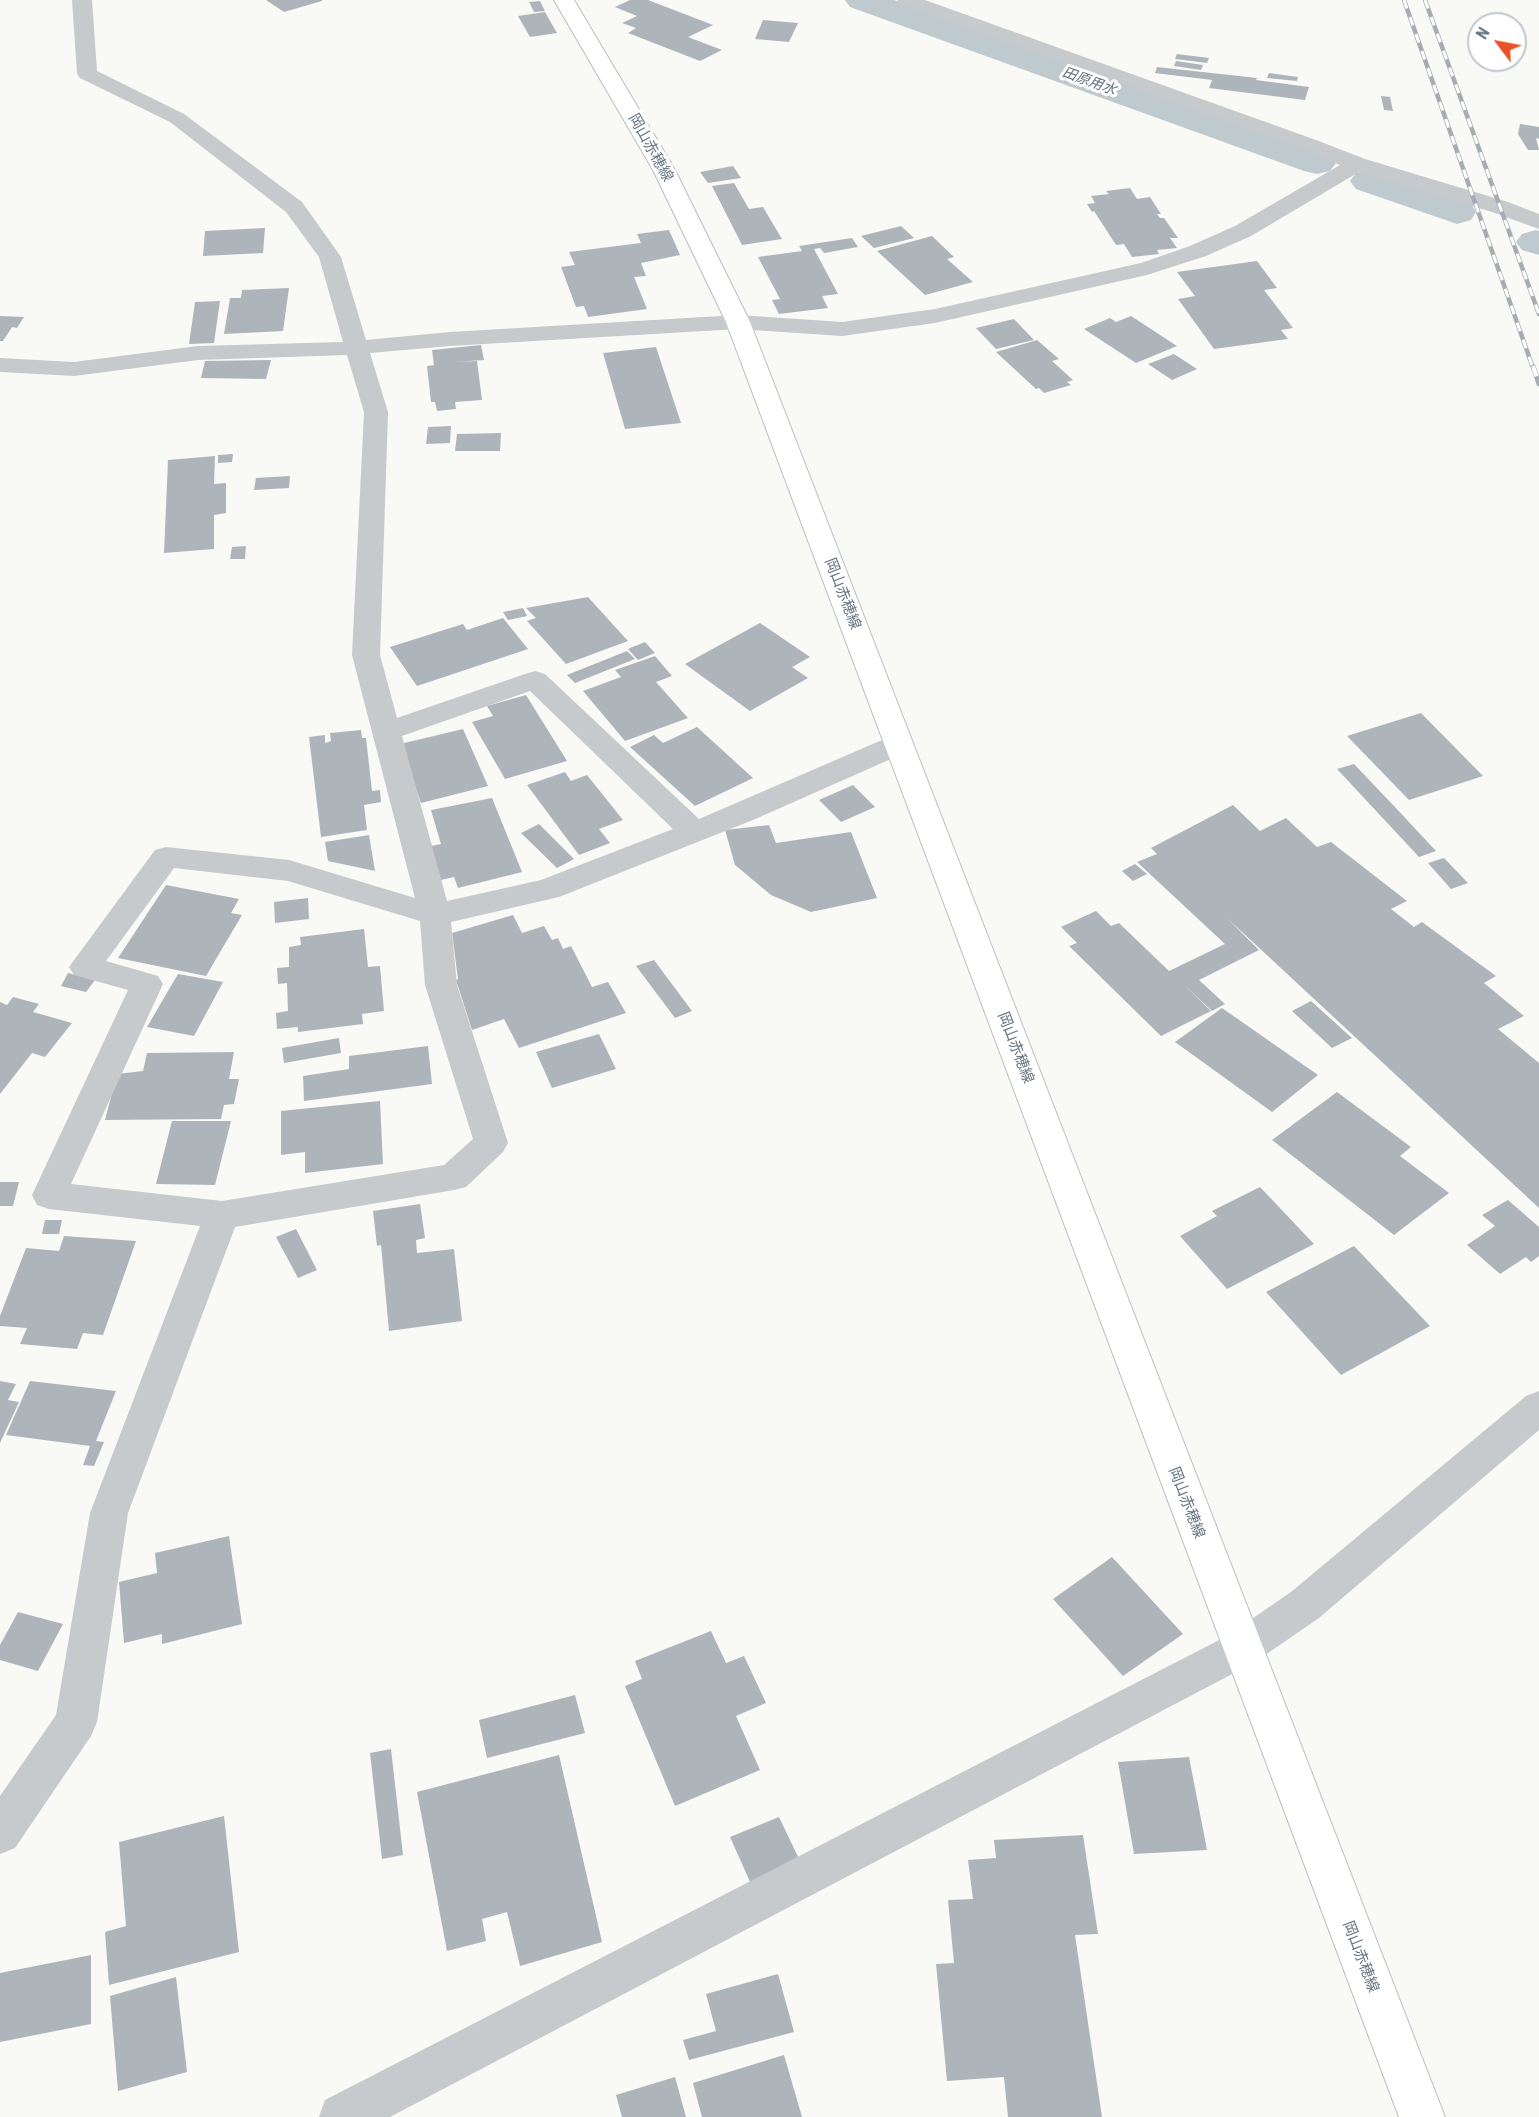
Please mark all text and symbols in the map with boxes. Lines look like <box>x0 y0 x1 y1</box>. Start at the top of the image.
north arrow <box>1467 12 1527 72</box>
text: N <box>1472 24 1494 42</box>
water label: 田原用水 <box>1060 65 1118 99</box>
street label: 岡山赤穂線 <box>624 111 676 185</box>
street label: 岡山赤穂線 <box>820 556 864 632</box>
street label: 岡山赤穂線 <box>993 1010 1037 1086</box>
street label: 岡山赤穂線 <box>1164 1465 1208 1541</box>
street label: 岡山赤穂線 <box>1338 1919 1382 1995</box>

